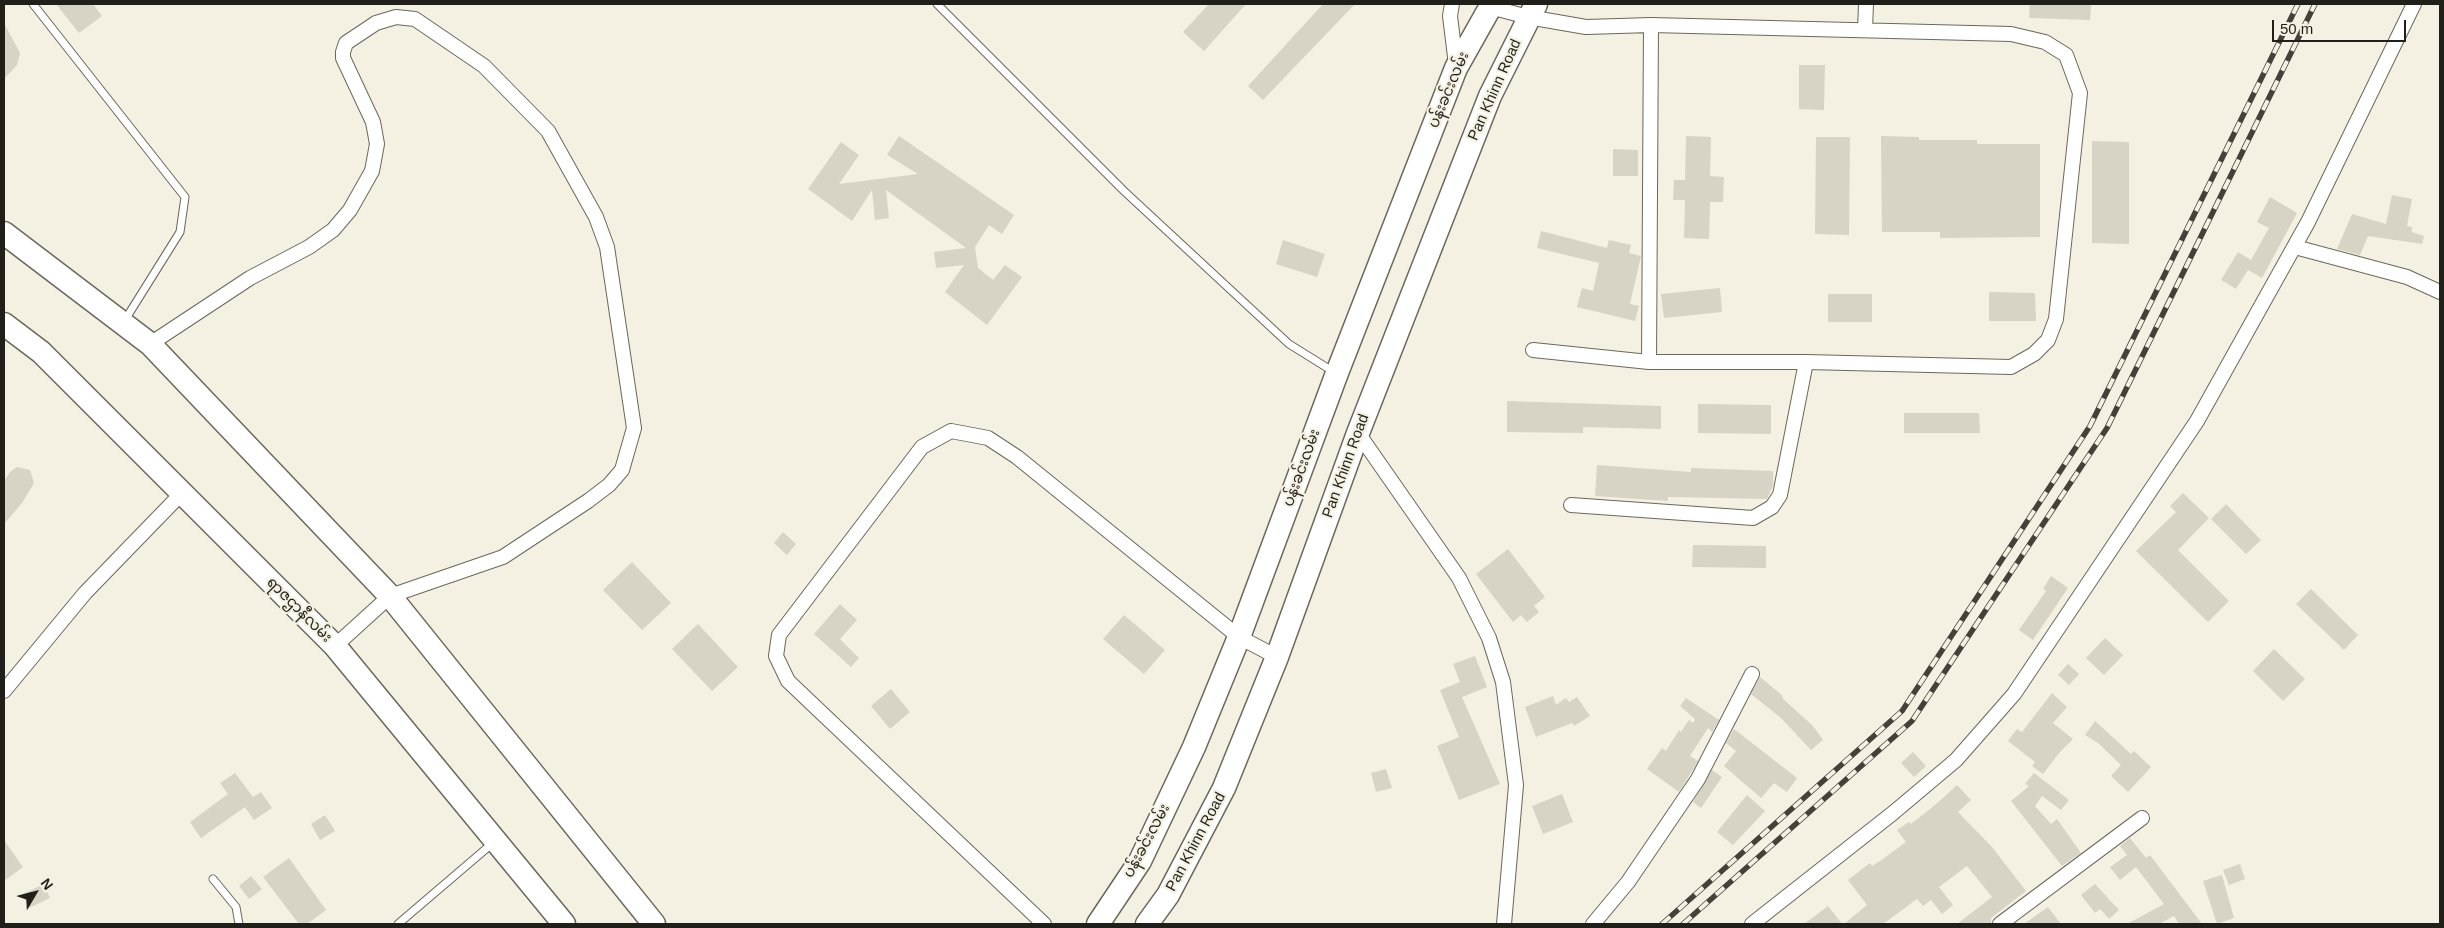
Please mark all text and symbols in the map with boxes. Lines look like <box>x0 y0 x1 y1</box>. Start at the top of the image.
scale bar <box>2274 10 2408 42</box>
text: 50 m <box>2280 20 2313 37</box>
street label: Pan Khinn Road <box>1465 36 1525 144</box>
street label: ပန်းခင်းလမ်း <box>1425 49 1473 131</box>
street label: Pan Khinn Road <box>1319 412 1373 520</box>
street label: ပန်းခင်းလမ်း <box>1280 427 1324 509</box>
street label: ရာဇဌာနီလမ်း <box>263 574 335 646</box>
street label: Pan Khinn Road <box>1162 790 1230 894</box>
street label: ပန်းခင်းလမ်း <box>1120 801 1174 881</box>
north arrow <box>10 868 60 918</box>
text: N <box>38 875 56 893</box>

